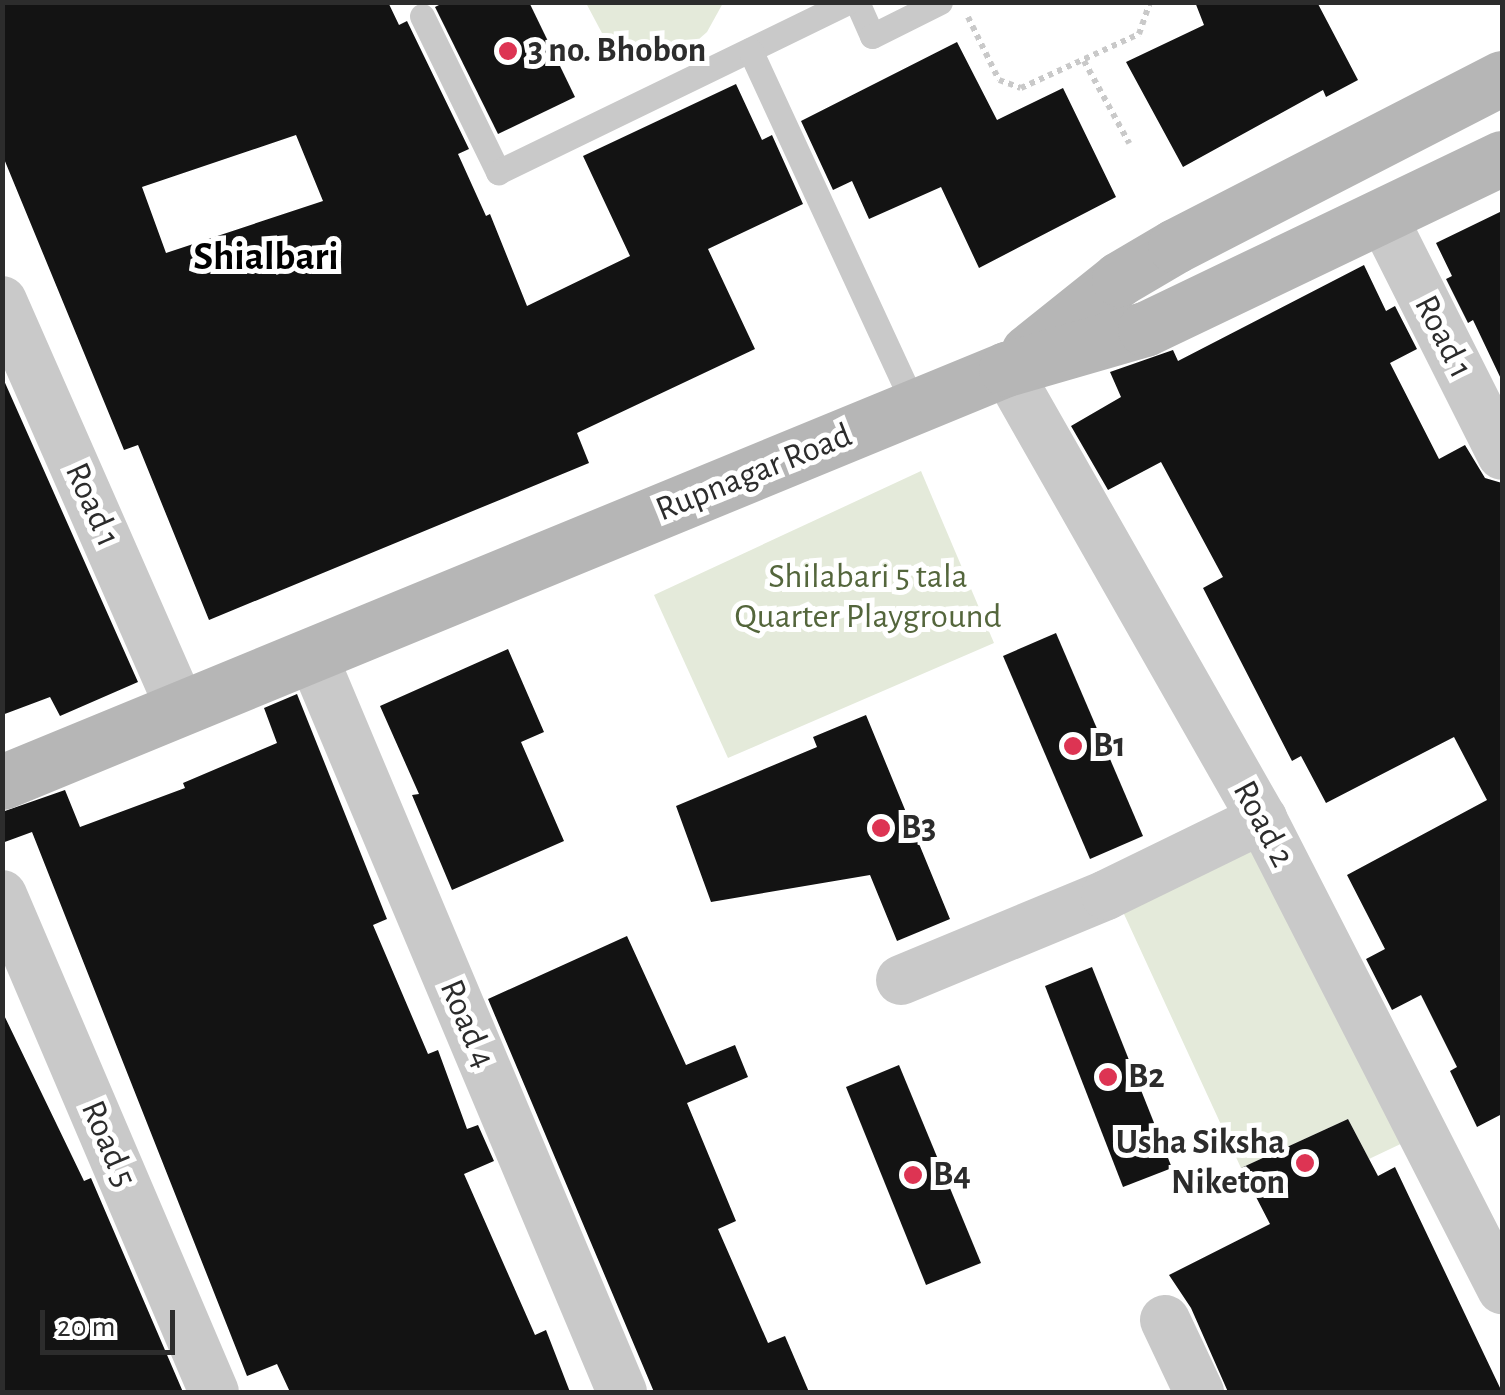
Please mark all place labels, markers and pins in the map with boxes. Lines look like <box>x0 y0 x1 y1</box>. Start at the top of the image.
place label: 3 no. Bhobon <box>528 30 706 72</box>
marker: 3 no. Bhobon <box>497 40 519 62</box>
place label: B1 <box>1093 725 1126 767</box>
marker: B1 <box>1062 735 1084 757</box>
place label: B3 <box>901 807 936 849</box>
marker: B3 <box>870 817 892 839</box>
place label: B2 <box>1128 1056 1165 1098</box>
marker: B2 <box>1097 1066 1119 1088</box>
place label: Usha Siksha Niketon <box>1116 1122 1285 1204</box>
marker: Usha Siksha Niketon <box>1294 1152 1316 1174</box>
place label: B4 <box>933 1154 971 1196</box>
marker: B4 <box>902 1164 924 1186</box>

